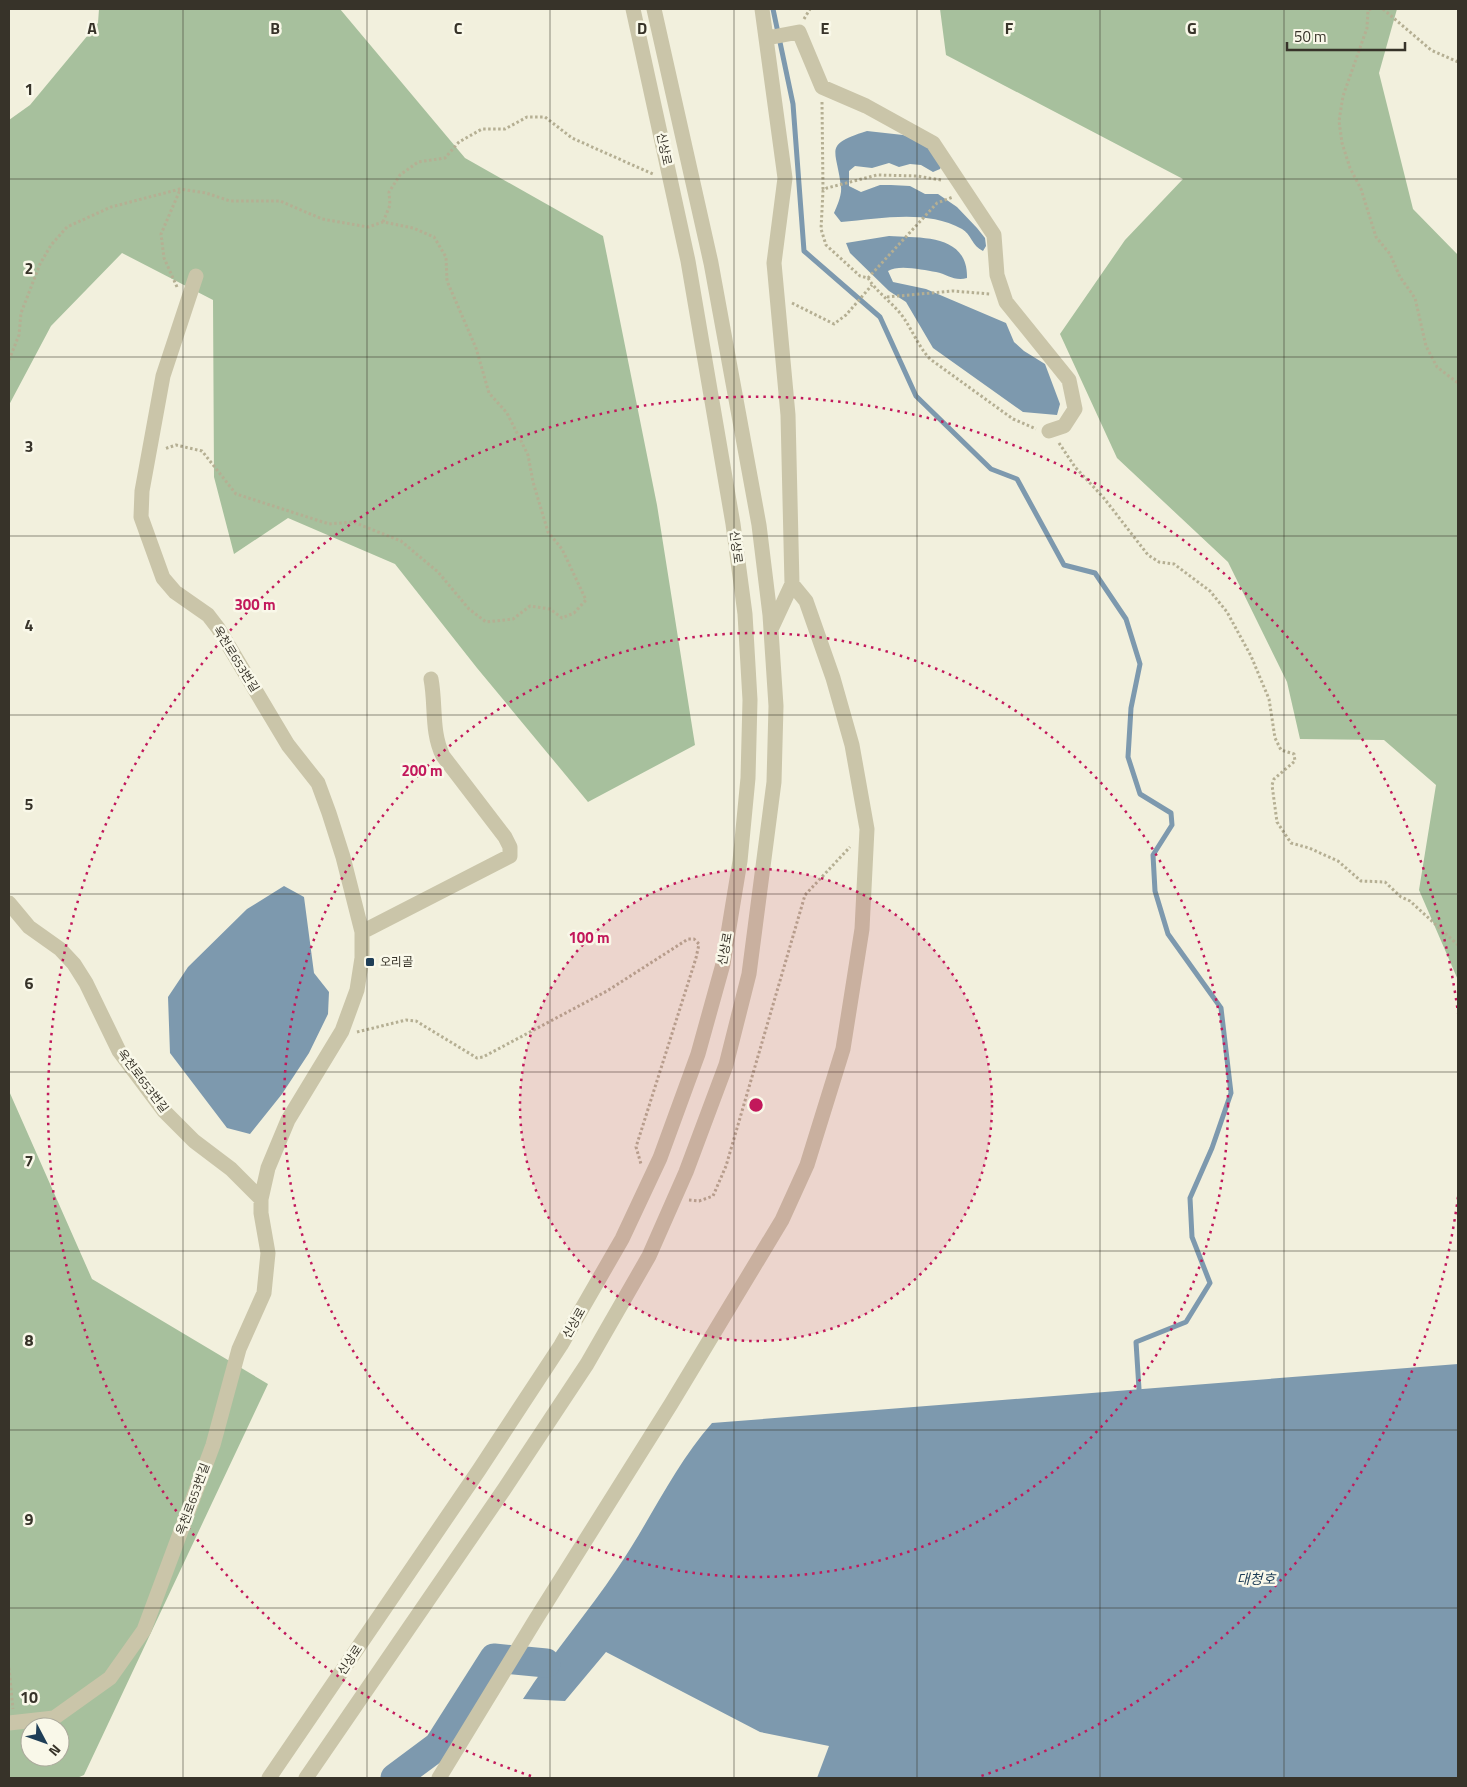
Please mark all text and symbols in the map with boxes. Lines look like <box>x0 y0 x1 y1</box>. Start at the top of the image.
text: A <box>87 16 97 40</box>
text: B <box>270 16 280 40</box>
text: C <box>454 16 463 40</box>
text: D <box>637 16 647 40</box>
text: E <box>821 16 830 40</box>
text: F <box>1005 16 1014 40</box>
text: G <box>1187 16 1197 40</box>
scale bar <box>1287 20 1404 52</box>
text: 50 m <box>1294 25 1327 48</box>
text: 1 <box>25 77 33 101</box>
street label: 신상로 <box>652 131 677 167</box>
text: 2 <box>25 256 33 280</box>
text: 3 <box>25 434 33 458</box>
street label: 신상로 <box>725 529 748 565</box>
text: 300 m <box>234 593 276 616</box>
text: 4 <box>25 613 34 637</box>
street label: 옥천로653번길 <box>208 622 264 696</box>
text: 200 m <box>401 759 443 782</box>
text: 5 <box>25 792 34 816</box>
text: 100 m <box>568 926 610 949</box>
street label: 신상로 <box>712 931 737 967</box>
place label: 오리골 <box>380 952 413 971</box>
marker: 오리골 <box>364 956 376 968</box>
text: 6 <box>25 971 34 995</box>
street label: 옥천로653번길 <box>113 1045 174 1117</box>
centre of rings <box>747 1096 765 1114</box>
text: 7 <box>25 1149 33 1173</box>
street label: 신상로 <box>557 1304 590 1342</box>
text: 8 <box>25 1328 34 1352</box>
street label: 옥천로653번길 <box>171 1460 214 1537</box>
text: 9 <box>25 1507 34 1531</box>
water label: 대청호 <box>1237 1568 1276 1589</box>
street label: 신상로 <box>332 1641 367 1679</box>
text: 10 <box>20 1685 38 1709</box>
north arrow <box>20 1717 70 1767</box>
text: N <box>44 1740 66 1761</box>

